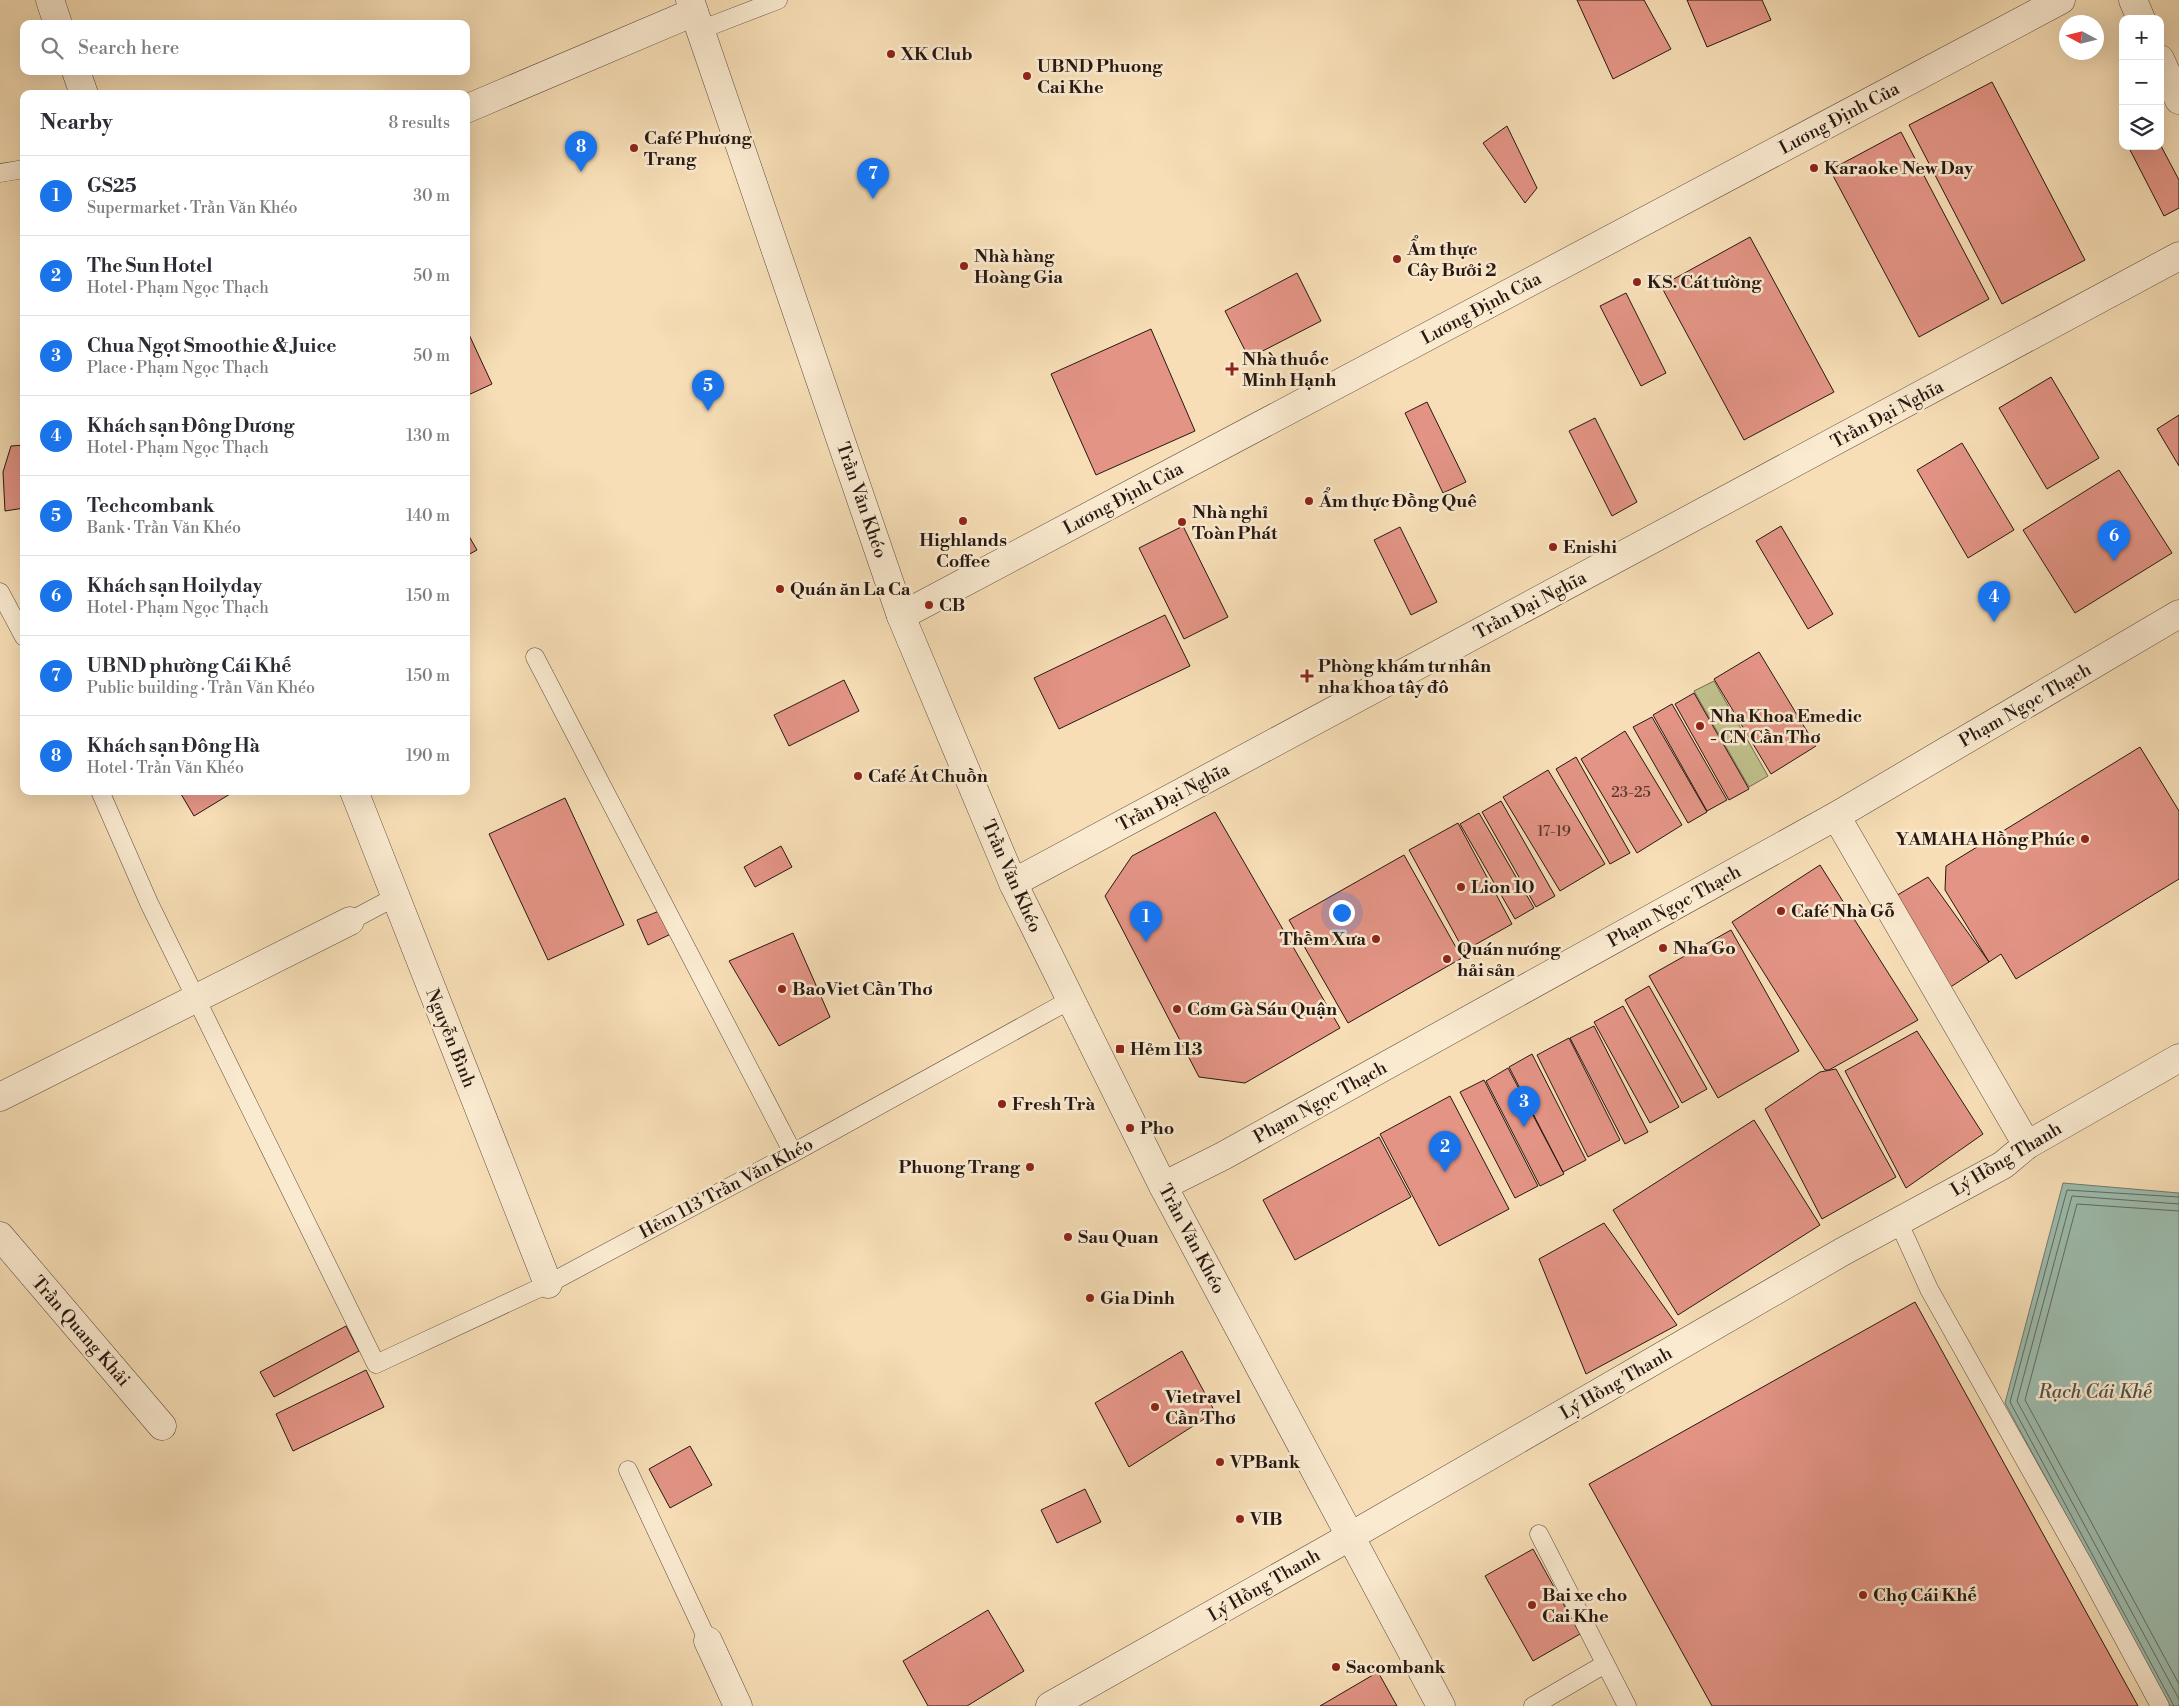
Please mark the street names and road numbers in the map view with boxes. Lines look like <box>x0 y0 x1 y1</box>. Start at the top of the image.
street label: Lương Định Của <box>1775 77 1904 160</box>
street label: Lương Định Của <box>1417 267 1546 350</box>
street label: Trần Đại Nghĩa <box>1827 375 1948 454</box>
street label: Trần Văn Khéo <box>831 439 892 561</box>
street label: Lương Định Của <box>1059 457 1188 540</box>
street label: Trần Đại Nghĩa <box>1470 566 1591 645</box>
street label: Phạm Ngọc Thạch <box>1955 658 2096 753</box>
street label: Trần Đại Nghĩa <box>1113 758 1234 837</box>
street label: Trần Văn Khéo <box>976 816 1047 936</box>
street label: Phạm Ngọc Thạch <box>1603 860 1745 953</box>
street label: Nguyễn Bình <box>420 985 481 1091</box>
street label: Phạm Ngọc Thạch <box>1249 1056 1391 1149</box>
street label: Lý Hồng Thanh <box>1946 1117 2066 1202</box>
street label: Hẻm 113 Trần Văn Khéo <box>635 1133 817 1244</box>
street label: Trần Văn Khéo <box>1153 1180 1230 1298</box>
street label: Trần Quang Khải <box>26 1271 135 1391</box>
street label: Lý Hồng Thanh <box>1556 1342 1677 1425</box>
street label: Lý Hồng Thanh <box>1204 1544 1325 1627</box>

